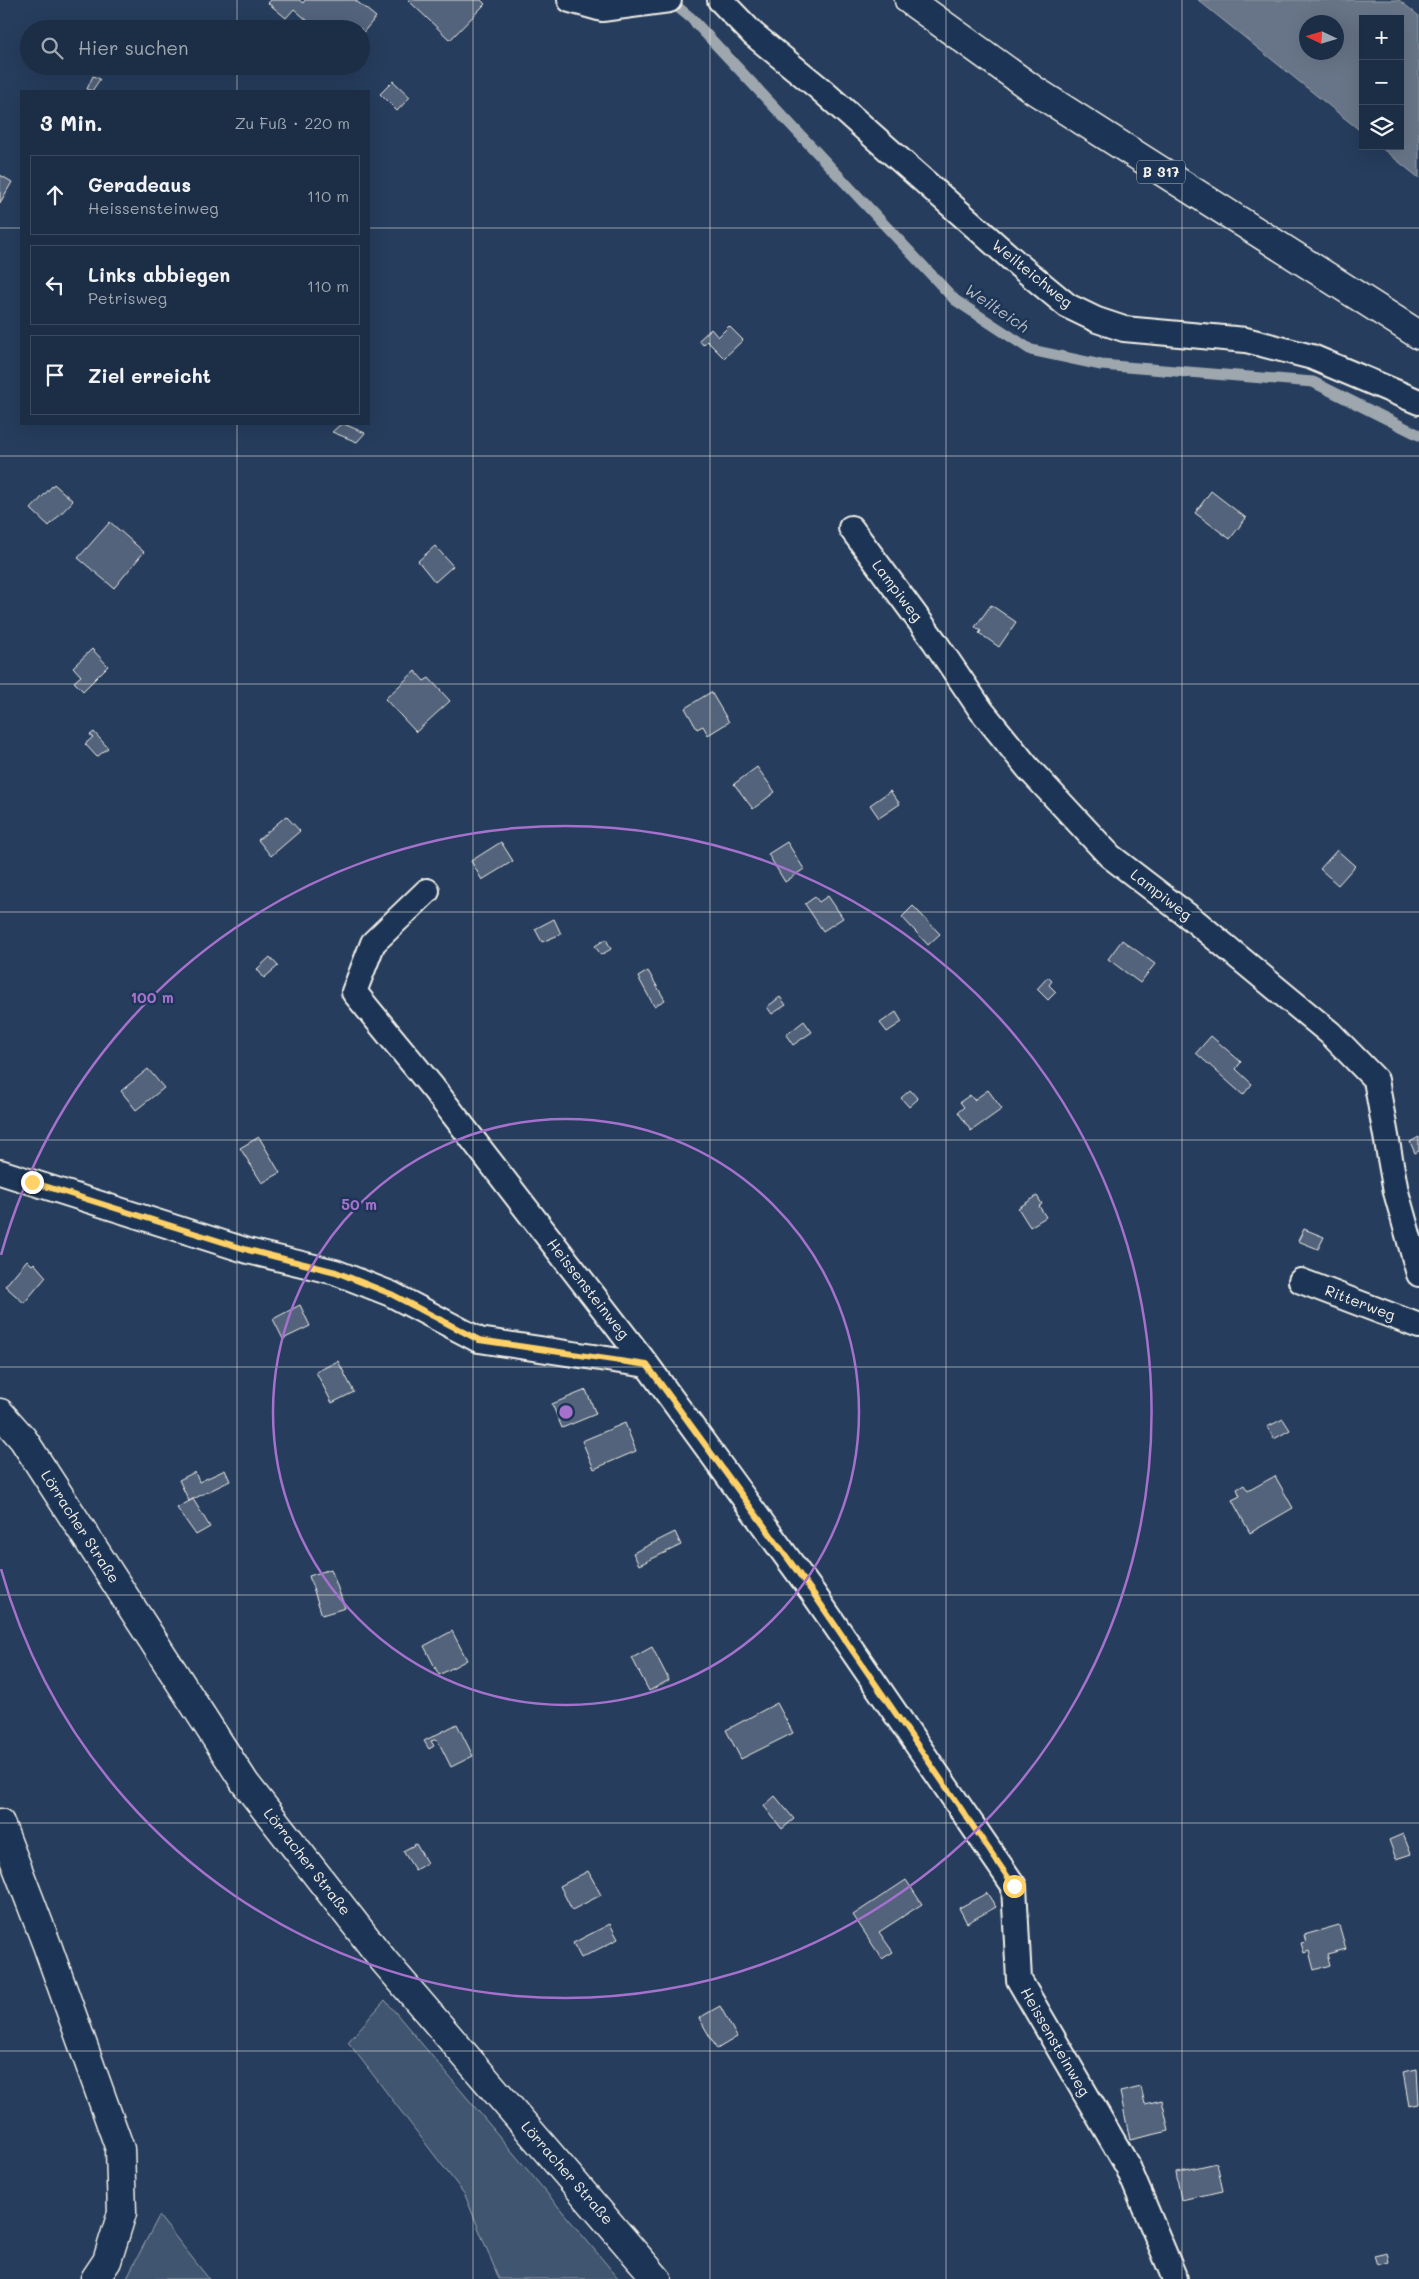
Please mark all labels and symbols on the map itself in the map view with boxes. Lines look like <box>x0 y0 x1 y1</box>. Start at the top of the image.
north arrow <box>1299 15 1344 60</box>
road number: B 317 <box>1137 160 1185 183</box>
street label: Weilteichweg <box>988 236 1076 312</box>
water label: Weilteich <box>961 280 1033 336</box>
street label: Lampiweg <box>868 555 928 626</box>
street label: Lampiweg <box>1127 864 1197 925</box>
text: 100 m <box>130 987 174 1007</box>
route end <box>21 1171 44 1194</box>
text: 50 m <box>341 1194 377 1214</box>
street label: Heissensteinweg <box>543 1234 635 1343</box>
street label: Ritterweg <box>1322 1279 1399 1325</box>
centre of rings <box>557 1403 575 1421</box>
street label: Lörracher Straße <box>37 1466 125 1587</box>
street label: Lörracher Straße <box>260 1804 356 1919</box>
route start <box>1003 1875 1026 1898</box>
street label: Heissensteinweg <box>1017 1983 1095 2100</box>
street label: Lörracher Straße <box>517 2116 618 2228</box>

